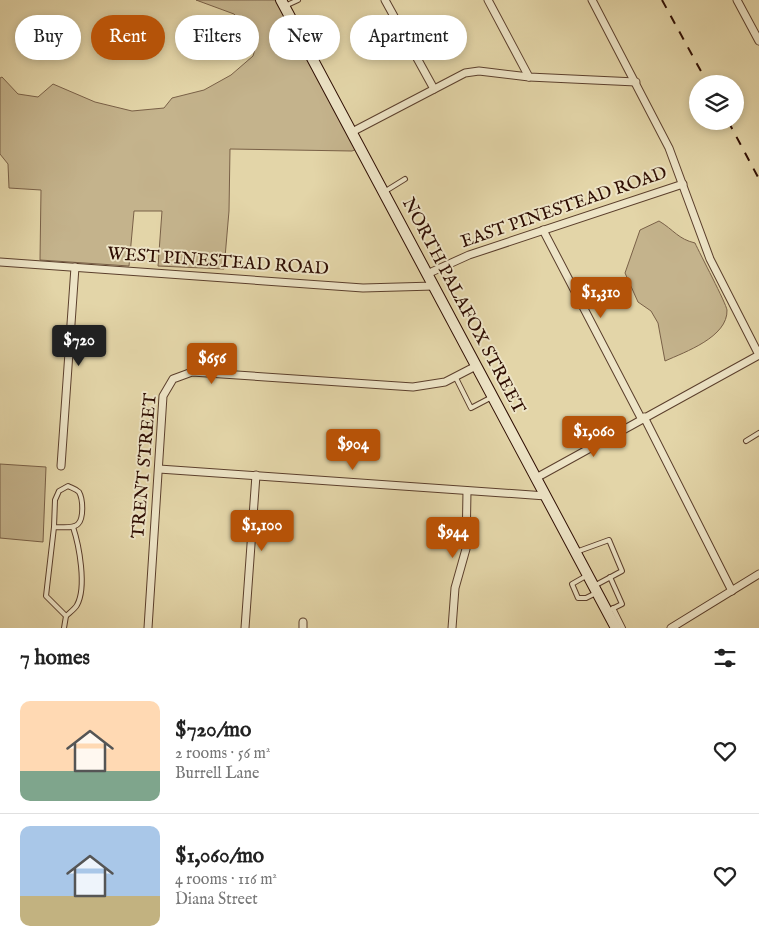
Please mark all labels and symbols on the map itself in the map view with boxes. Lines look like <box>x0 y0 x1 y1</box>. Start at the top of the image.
street label: EAST PINESTEAD ROAD <box>458 162 670 254</box>
street label: NORTH PALAFOX STREET <box>396 194 530 418</box>
street label: WEST PINESTEAD ROAD <box>107 243 329 281</box>
pin: $1,310 <box>560 276 642 319</box>
pin: $720 <box>49 324 109 367</box>
pin: $656 <box>182 342 242 385</box>
street label: TRENT STREET <box>127 392 163 540</box>
pin: $1,060 <box>553 416 635 458</box>
pin: $904 <box>323 428 383 471</box>
pin: $1,100 <box>221 510 303 552</box>
pin: $944 <box>423 516 483 559</box>

